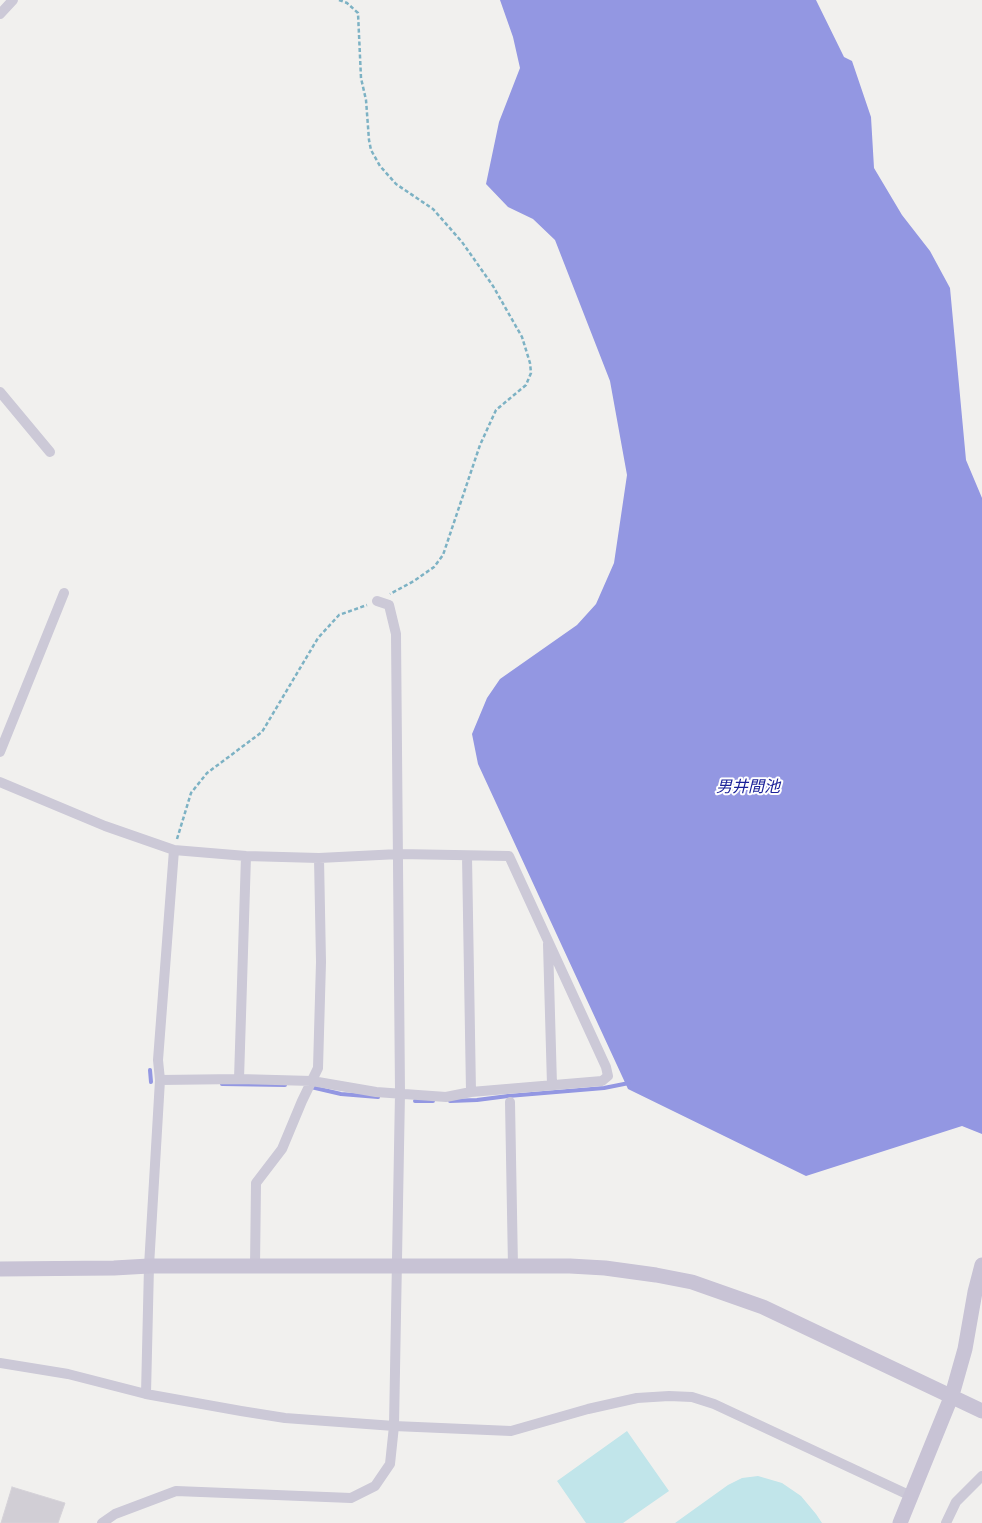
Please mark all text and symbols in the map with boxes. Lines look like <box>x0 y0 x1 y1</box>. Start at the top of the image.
water label: 男井間池 <box>716 778 780 798</box>

